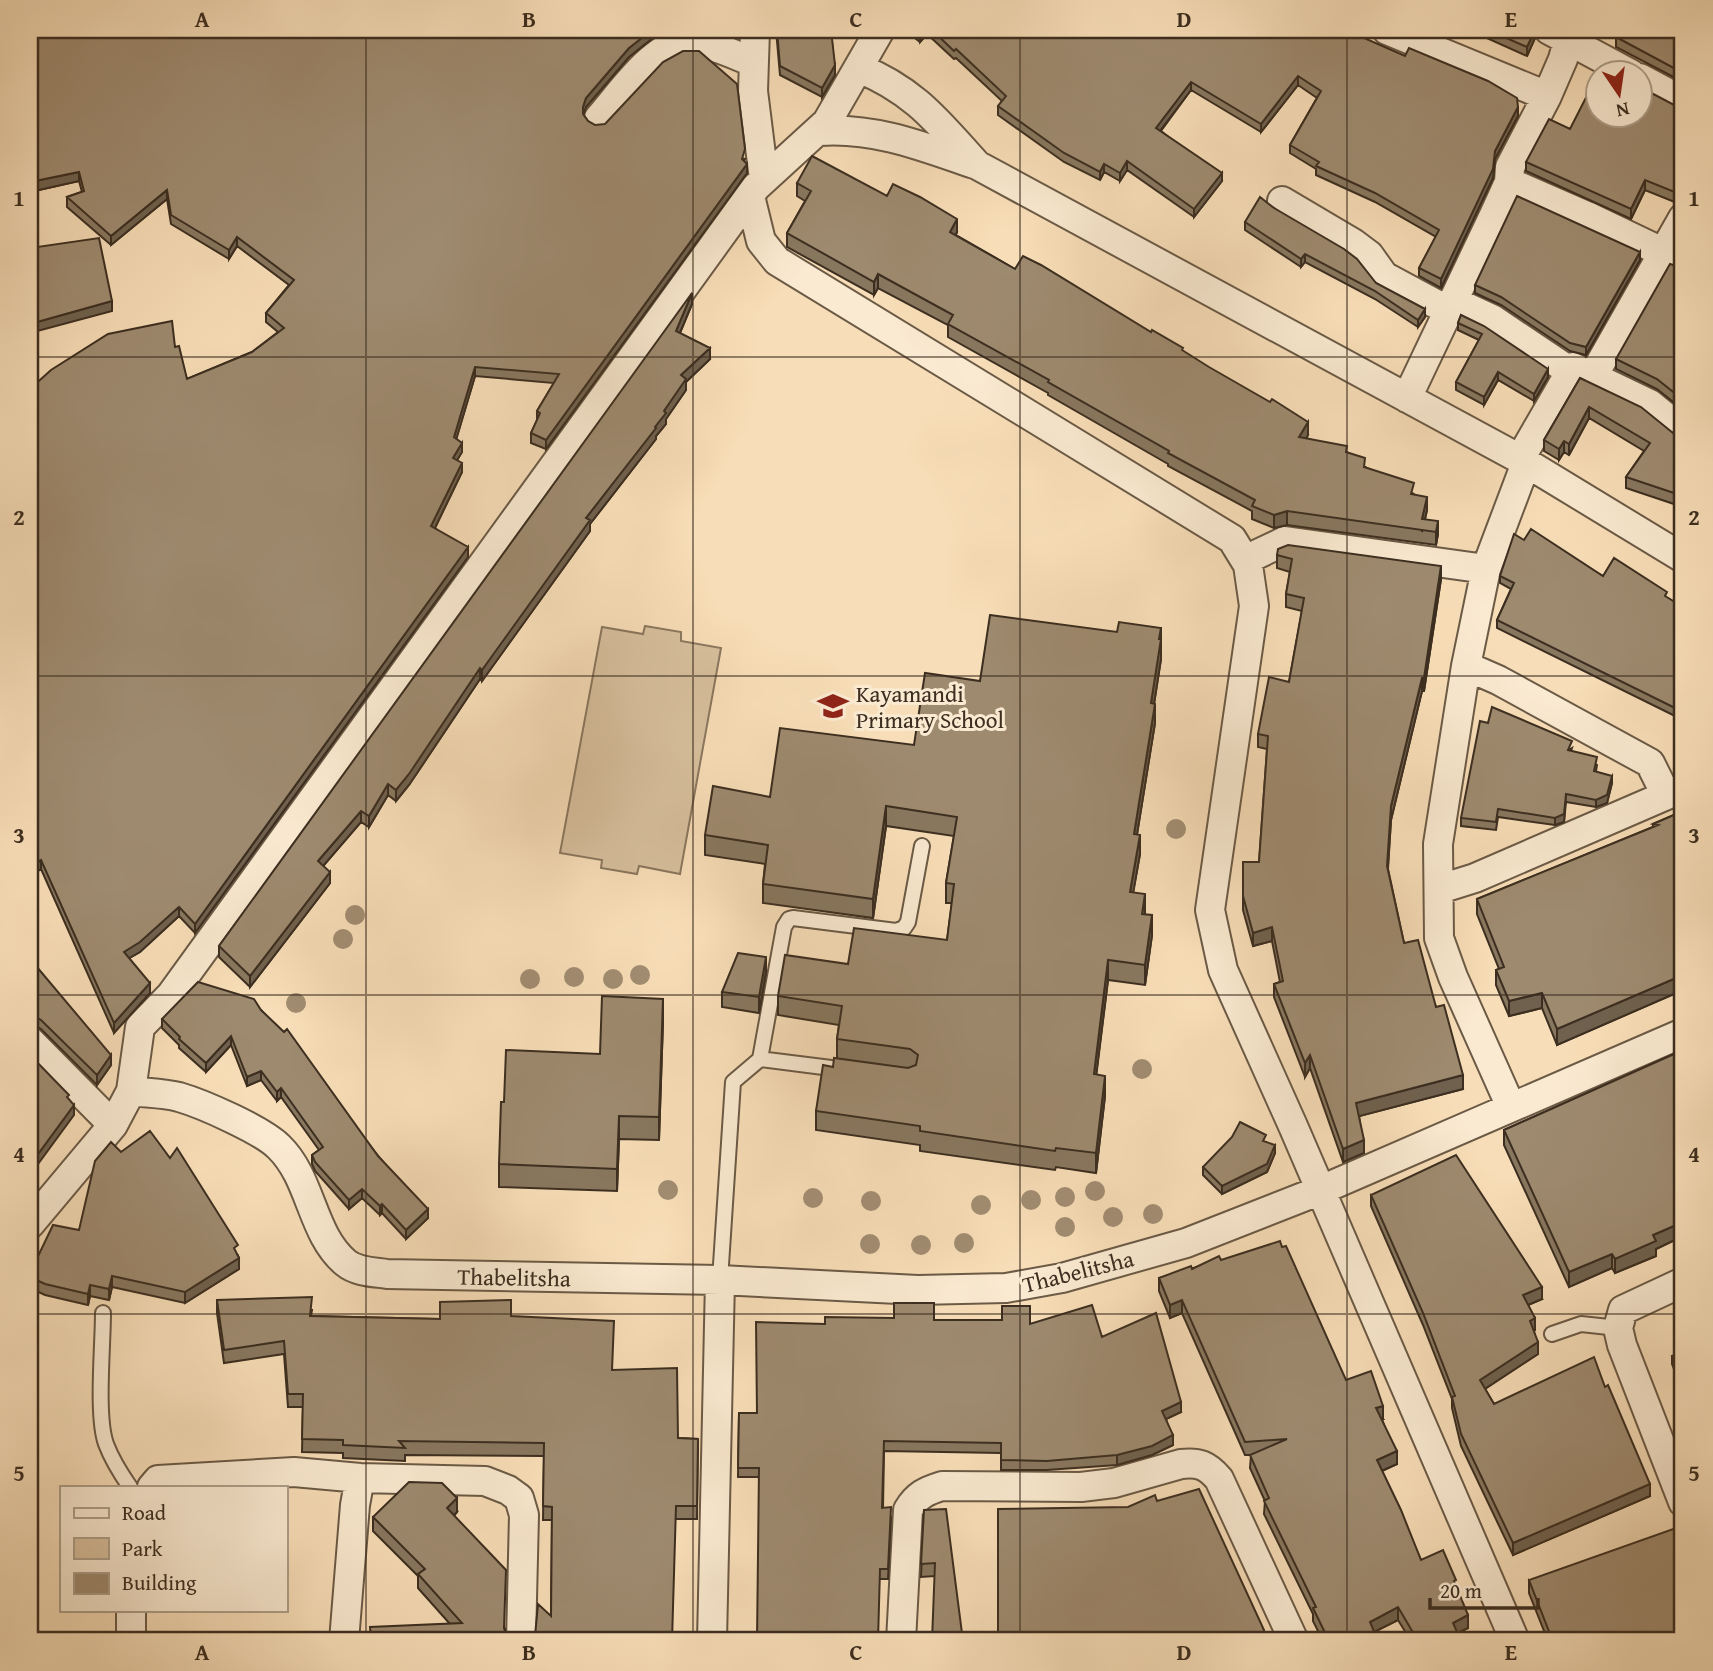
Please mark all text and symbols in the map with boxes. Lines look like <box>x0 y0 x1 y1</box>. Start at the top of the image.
text: A <box>195 2 210 35</box>
text: B <box>522 2 536 35</box>
text: C <box>849 2 863 35</box>
text: D <box>1177 2 1192 35</box>
text: E <box>1505 2 1517 35</box>
north arrow <box>1584 60 1654 130</box>
text: N <box>1613 95 1632 126</box>
text: 1 <box>13 181 25 214</box>
text: 1 <box>1688 181 1700 214</box>
text: 2 <box>13 500 25 533</box>
text: 2 <box>1688 500 1700 533</box>
place label: Kayamandi Primary School <box>856 677 1004 736</box>
school or university icon: Kayamandi Primary School <box>816 689 850 723</box>
text: 3 <box>13 818 25 851</box>
text: 3 <box>1688 818 1700 851</box>
text: 4 <box>13 1137 25 1170</box>
text: 4 <box>1688 1137 1700 1170</box>
street label: Thabelitsha <box>1019 1241 1137 1301</box>
street label: Thabelitsha <box>457 1260 571 1294</box>
text: 5 <box>13 1456 25 1489</box>
text: 5 <box>1688 1456 1700 1489</box>
legend <box>60 1486 287 1612</box>
text: Road <box>122 1497 167 1528</box>
text: Park <box>122 1533 163 1564</box>
scale bar <box>1430 1566 1538 1610</box>
text: Building <box>122 1567 197 1598</box>
text: 20 m <box>1440 1575 1482 1606</box>
text: A <box>195 1635 210 1668</box>
text: B <box>522 1635 536 1668</box>
text: C <box>849 1635 863 1668</box>
text: D <box>1177 1635 1192 1668</box>
text: E <box>1505 1635 1517 1668</box>

